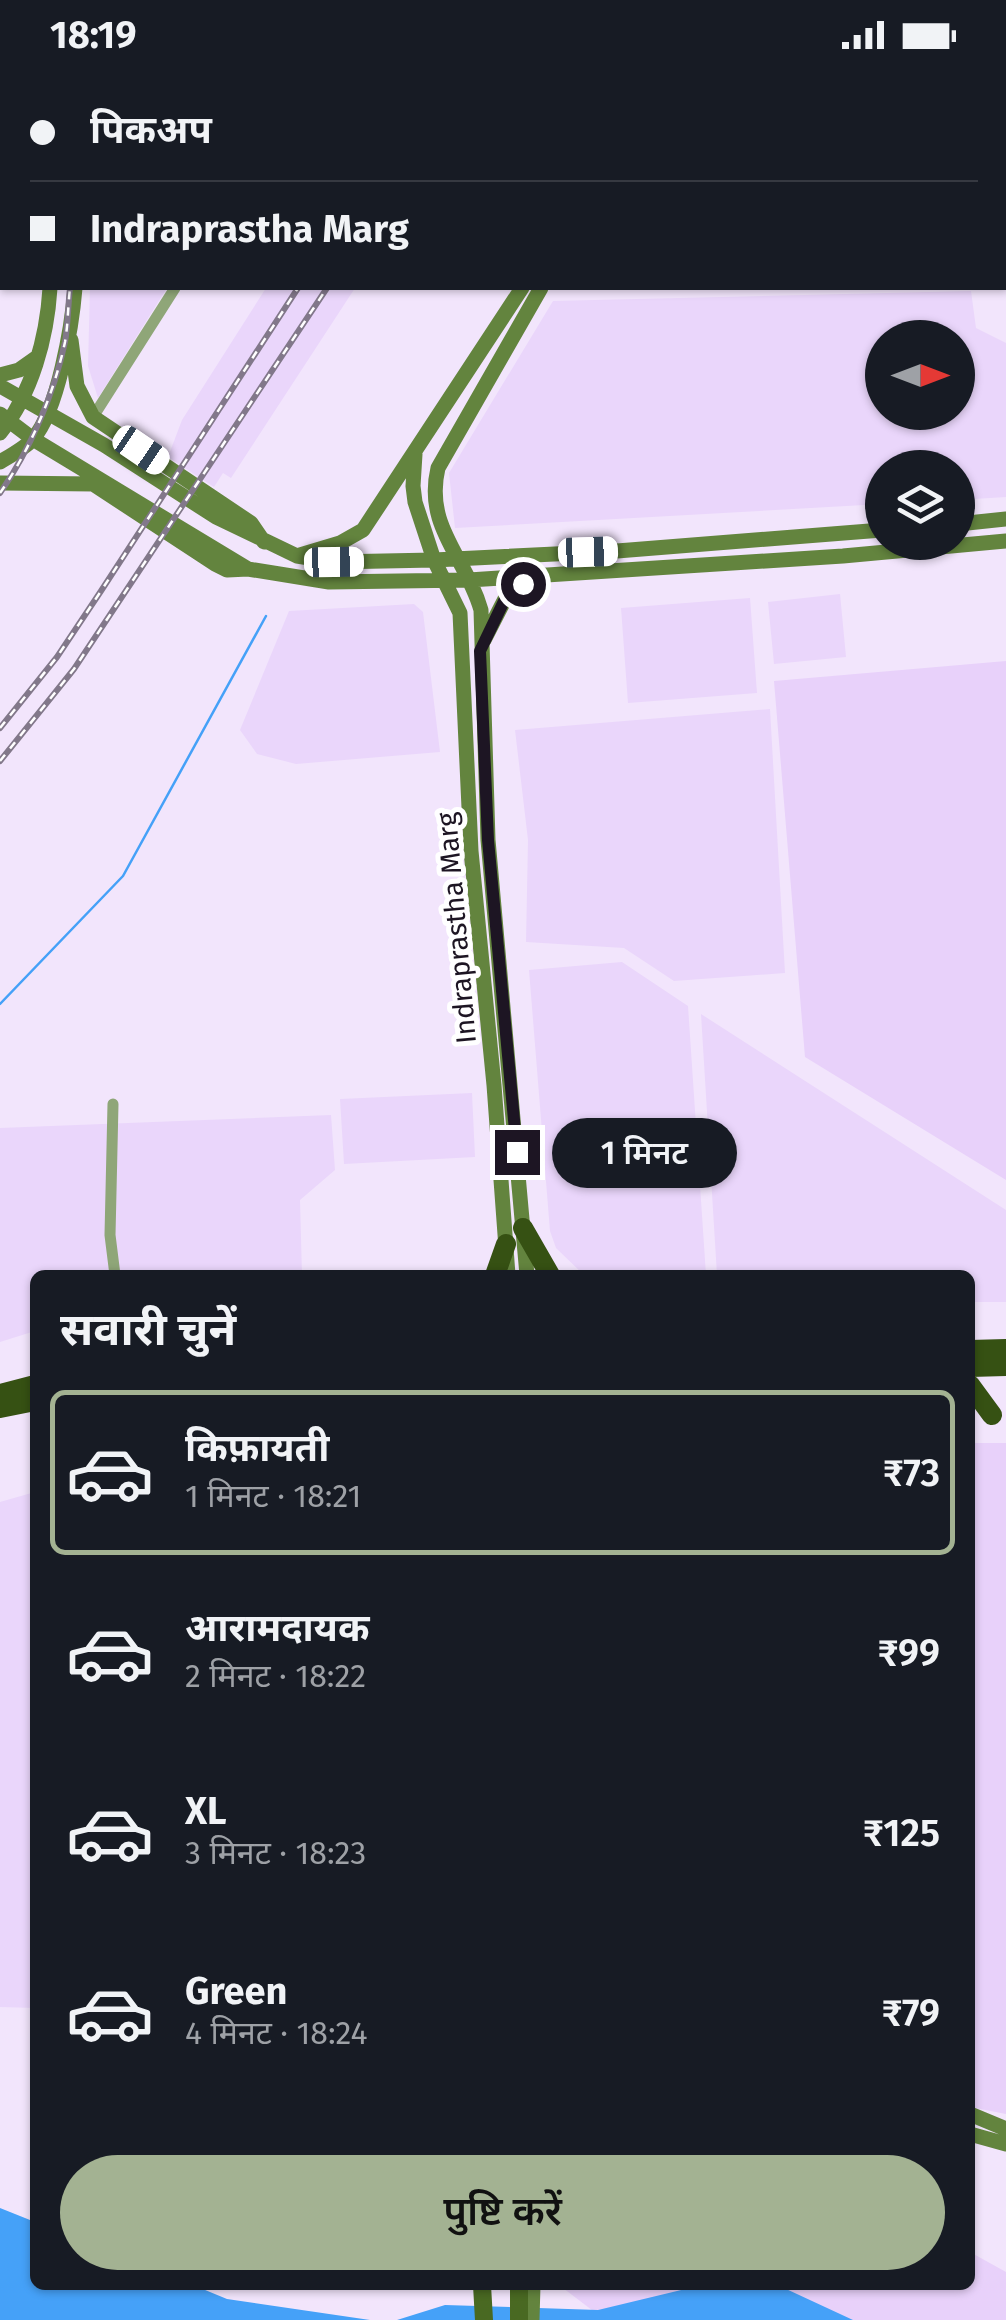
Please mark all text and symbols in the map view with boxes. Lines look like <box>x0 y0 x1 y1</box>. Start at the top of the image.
text: 18:19 <box>50 12 136 58</box>
text: पिकअप <box>90 107 212 153</box>
text: Indraprastha Marg <box>90 206 409 252</box>
north arrow <box>865 320 975 430</box>
map controls <box>865 320 975 560</box>
car <box>108 421 174 479</box>
button: layers <box>865 450 975 560</box>
car <box>557 536 619 568</box>
car <box>304 546 364 578</box>
route start <box>501 562 546 607</box>
street label: Indraprastha Marg <box>430 810 483 1045</box>
callout: 1 मिनट <box>552 1117 737 1187</box>
route end <box>495 1130 540 1175</box>
text: 1 मिनट <box>601 1134 688 1172</box>
text: सवारी चुनें <box>60 1303 236 1357</box>
text: किफ़ायती <box>185 1425 329 1471</box>
icon: car <box>65 1428 155 1518</box>
text: ₹73 <box>883 1450 940 1496</box>
text: 1 मिनट · 18:21 <box>185 1477 361 1515</box>
text: आरामदायक <box>185 1605 369 1651</box>
icon: car <box>65 1608 155 1698</box>
text: ₹99 <box>878 1630 940 1676</box>
text: 2 मिनट · 18:22 <box>185 1657 366 1695</box>
icon: car <box>65 1788 155 1878</box>
text: XL <box>185 1788 227 1834</box>
text: ₹125 <box>863 1810 940 1856</box>
text: 3 मिनट · 18:23 <box>185 1834 366 1872</box>
icon: car <box>65 1968 155 2058</box>
text: Green <box>185 1968 288 2014</box>
text: ₹79 <box>882 1990 940 2036</box>
text: 4 मिनट · 18:24 <box>185 2014 368 2052</box>
button: पुष्टि करें <box>60 2155 945 2270</box>

